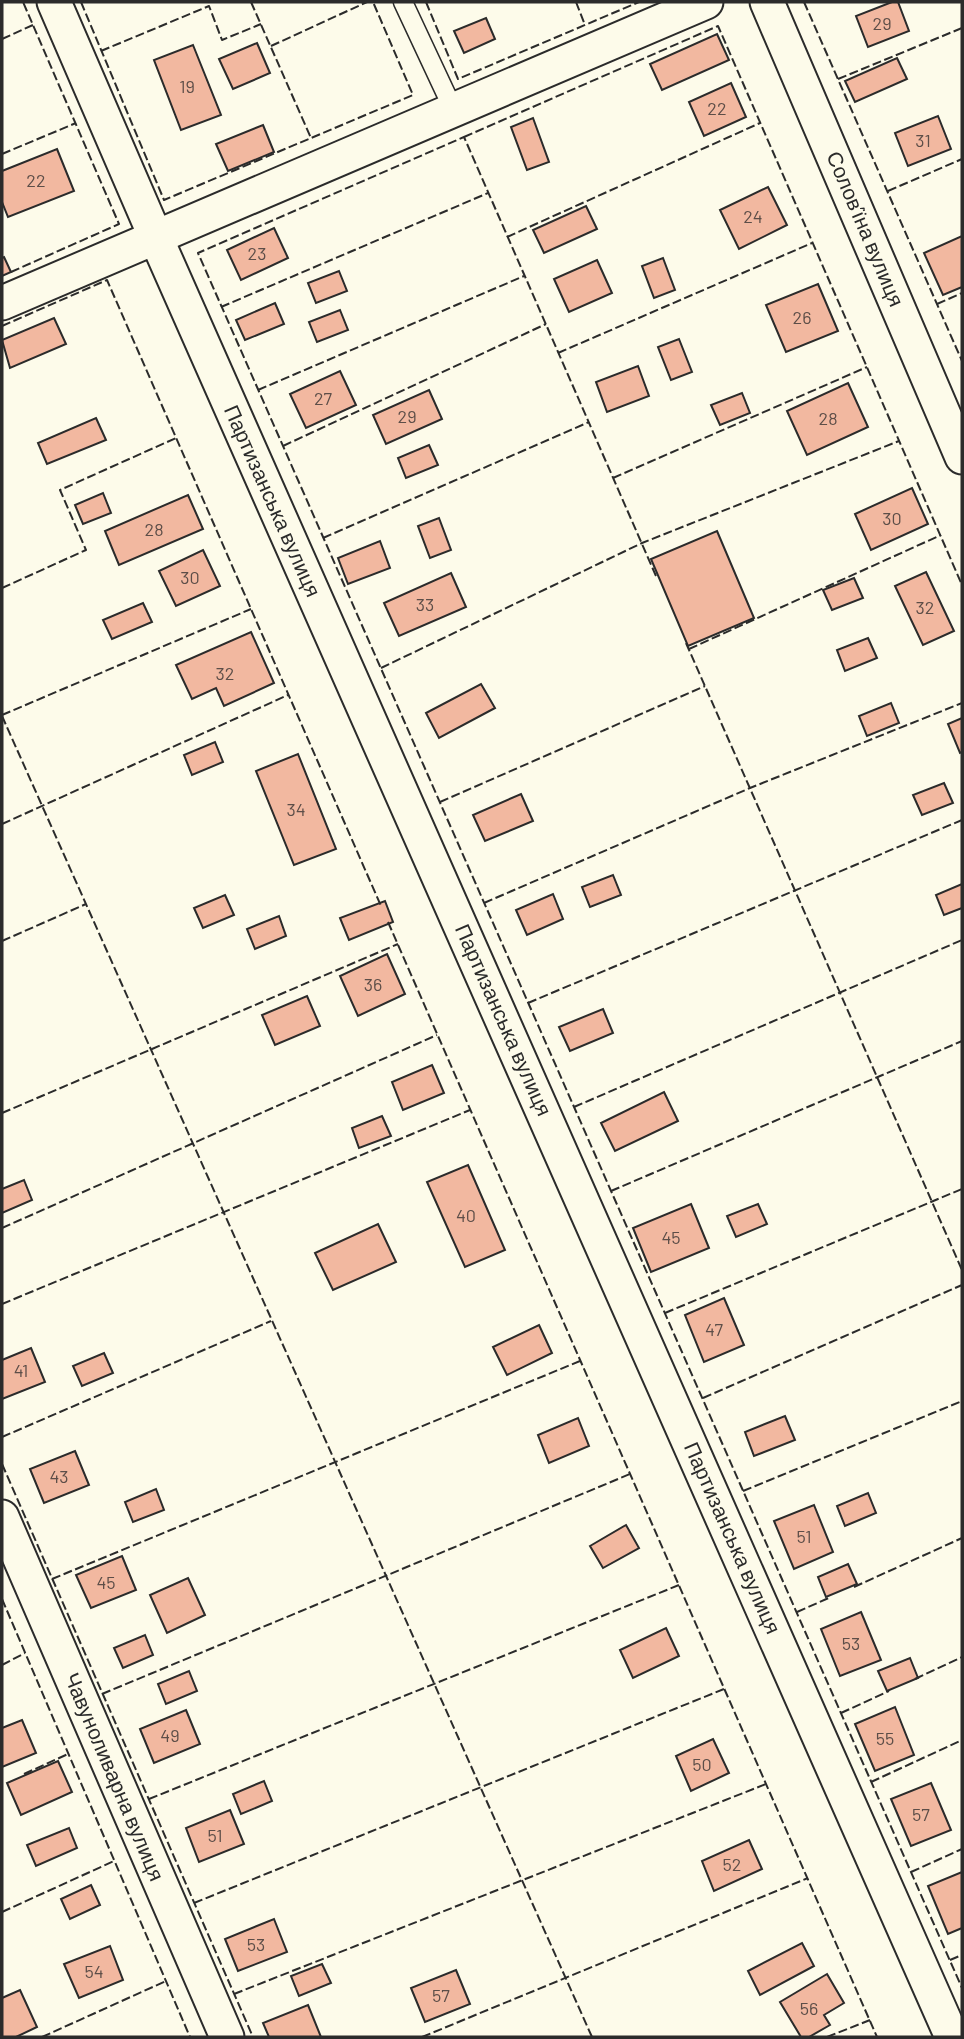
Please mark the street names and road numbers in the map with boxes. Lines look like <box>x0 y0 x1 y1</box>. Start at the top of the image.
street label: Соловʼїна вулиця <box>822 147 910 310</box>
street label: Партизанська вулиця <box>220 401 327 600</box>
street label: Партизанська вулиця <box>451 920 558 1119</box>
street label: Партизанська вулиця <box>680 1438 787 1637</box>
street label: Чавуноливарна вулиця <box>60 1669 171 1884</box>

